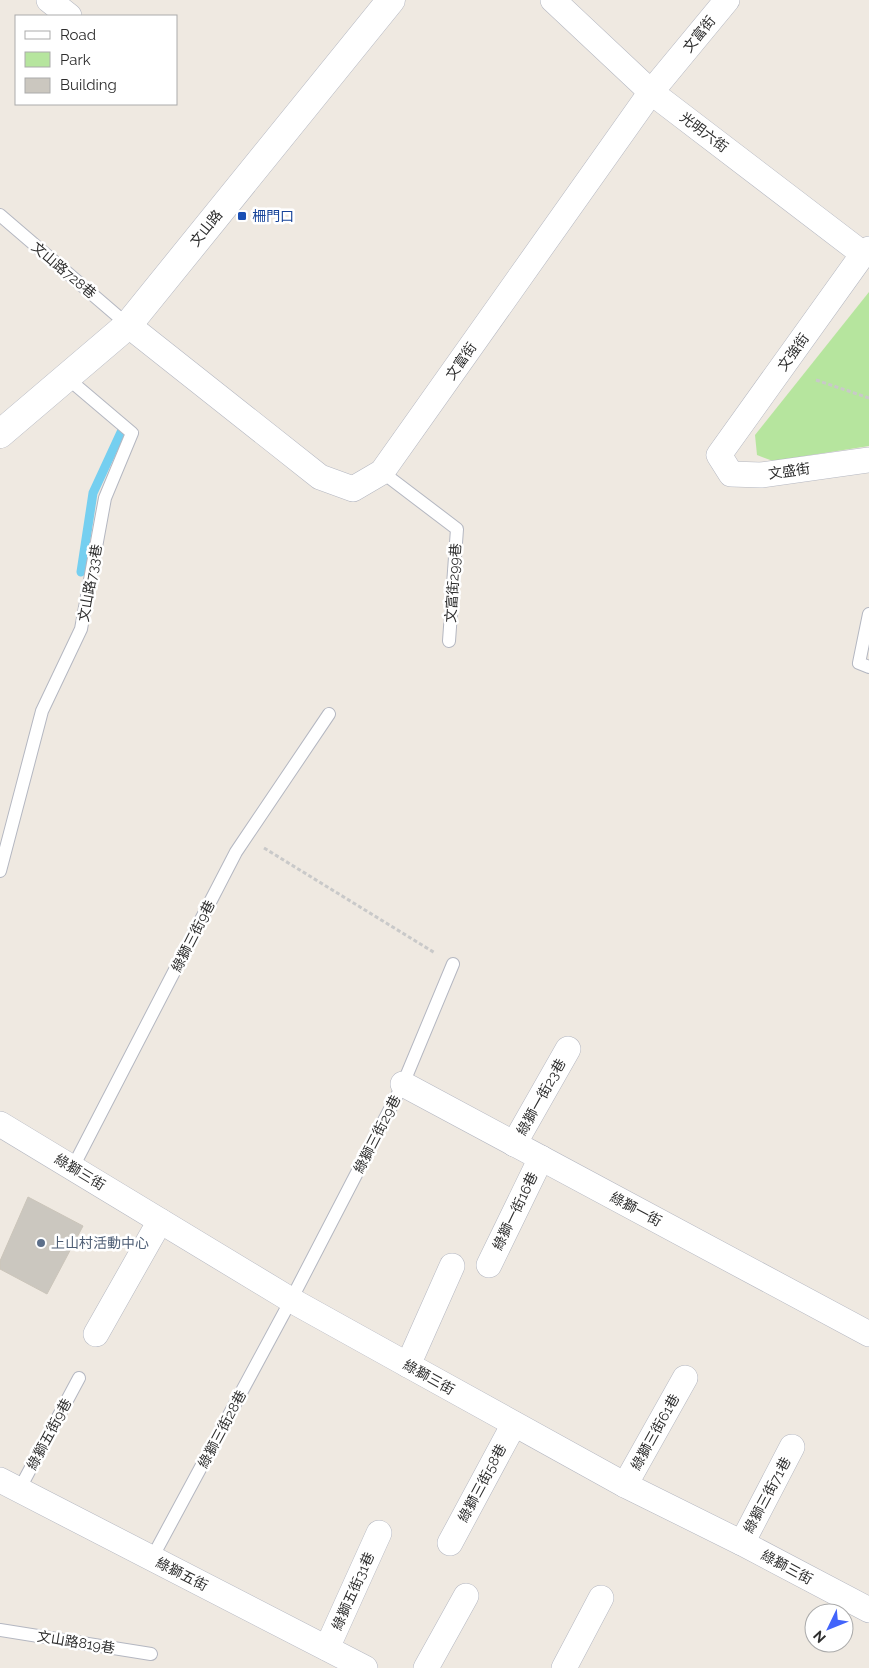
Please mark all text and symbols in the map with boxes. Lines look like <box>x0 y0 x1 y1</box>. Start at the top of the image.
street label: 文富街 <box>680 13 718 55</box>
legend <box>15 15 178 105</box>
text: Road <box>60 26 96 44</box>
text: Park <box>60 51 91 69</box>
text: Building <box>60 76 117 94</box>
street label: 光明六街 <box>677 109 731 155</box>
street label: 文山路 <box>187 207 225 249</box>
place label: 柵門口 <box>252 208 294 224</box>
marker: 柵門口 <box>236 210 248 222</box>
street label: 文山路728巷 <box>29 238 99 302</box>
street label: 文強街 <box>774 330 812 374</box>
street label: 文富街 <box>442 339 480 383</box>
street label: 文盛街 <box>767 460 811 482</box>
street label: 文山路733巷 <box>75 543 105 623</box>
street label: 文富街299巷 <box>442 543 464 623</box>
street label: 綠獅三街9巷 <box>168 898 218 974</box>
street label: 綠獅一街23巷 <box>513 1056 569 1138</box>
street label: 綠獅三街29巷 <box>350 1092 404 1176</box>
street label: 綠獅三街 <box>52 1151 108 1193</box>
street label: 綠獅一街16巷 <box>489 1170 541 1252</box>
street label: 綠獅一街 <box>608 1189 664 1229</box>
place label: 上山村活動中心 <box>51 1235 149 1251</box>
marker: 上山村活動中心 <box>35 1237 47 1249</box>
street label: 綠獅三街 <box>401 1356 457 1398</box>
street label: 綠獅三街28巷 <box>195 1387 249 1471</box>
street label: 綠獅三街61巷 <box>628 1391 682 1473</box>
street label: 綠獅五街9巷 <box>24 1396 74 1472</box>
street label: 綠獅三街58巷 <box>455 1441 509 1525</box>
street label: 綠獅三街71巷 <box>740 1454 794 1536</box>
street label: 綠獅三街 <box>759 1547 815 1587</box>
street label: 綠獅五街31巷 <box>329 1550 377 1632</box>
street label: 綠獅五街 <box>153 1554 211 1594</box>
north arrow <box>804 1603 854 1653</box>
street label: 文山路819巷 <box>36 1628 116 1656</box>
text: N <box>810 1628 829 1646</box>

